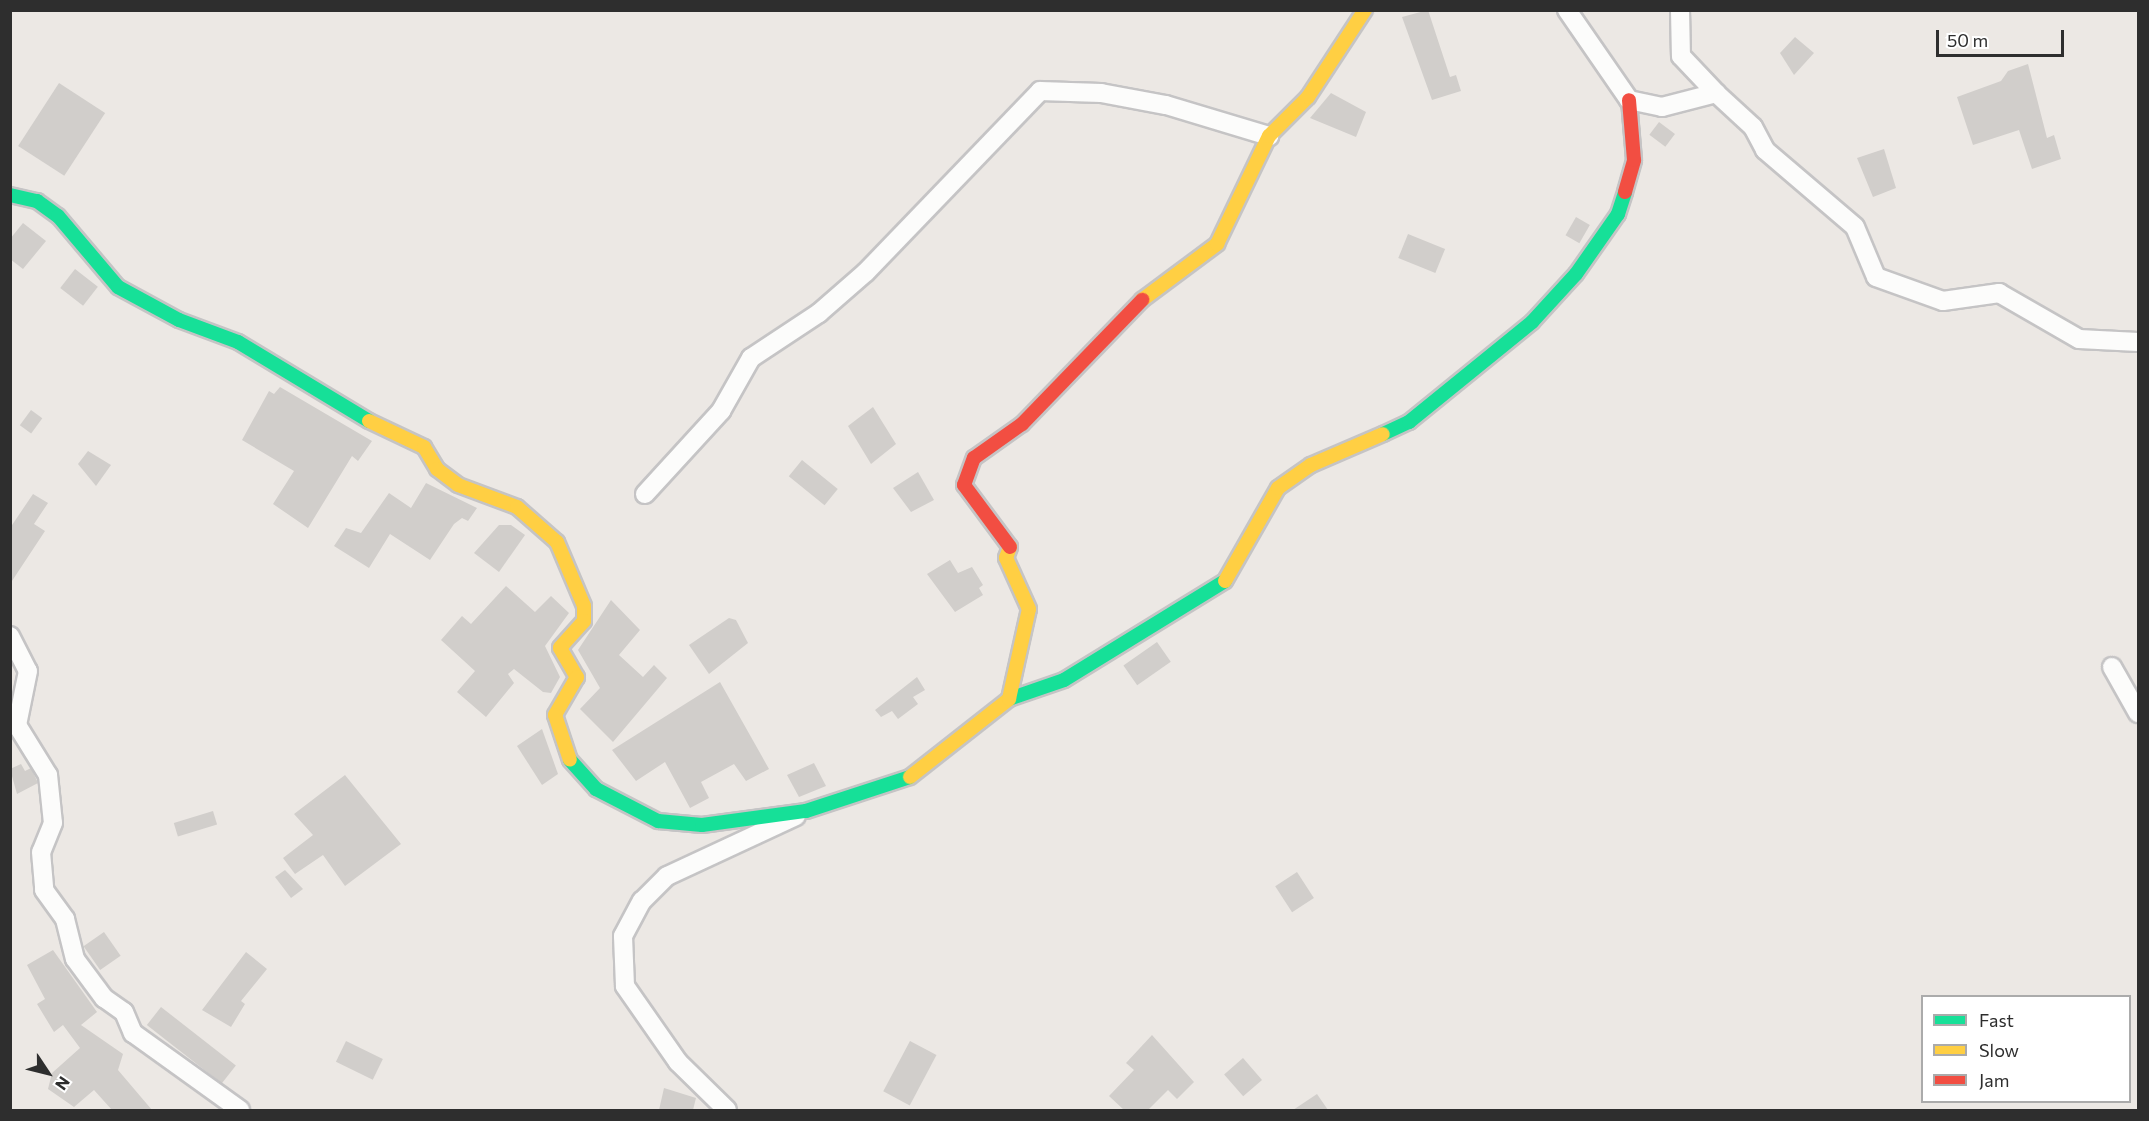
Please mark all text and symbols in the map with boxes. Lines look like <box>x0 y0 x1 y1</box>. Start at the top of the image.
scale bar <box>1939 18 2066 56</box>
text: 50 m <box>1947 29 1988 51</box>
legend <box>1921 995 2131 1103</box>
text: Fast <box>1979 1009 2014 1031</box>
text: Slow <box>1979 1039 2019 1061</box>
north arrow <box>18 1043 78 1103</box>
text: Jam <box>1979 1069 2009 1091</box>
text: N <box>52 1073 74 1094</box>

